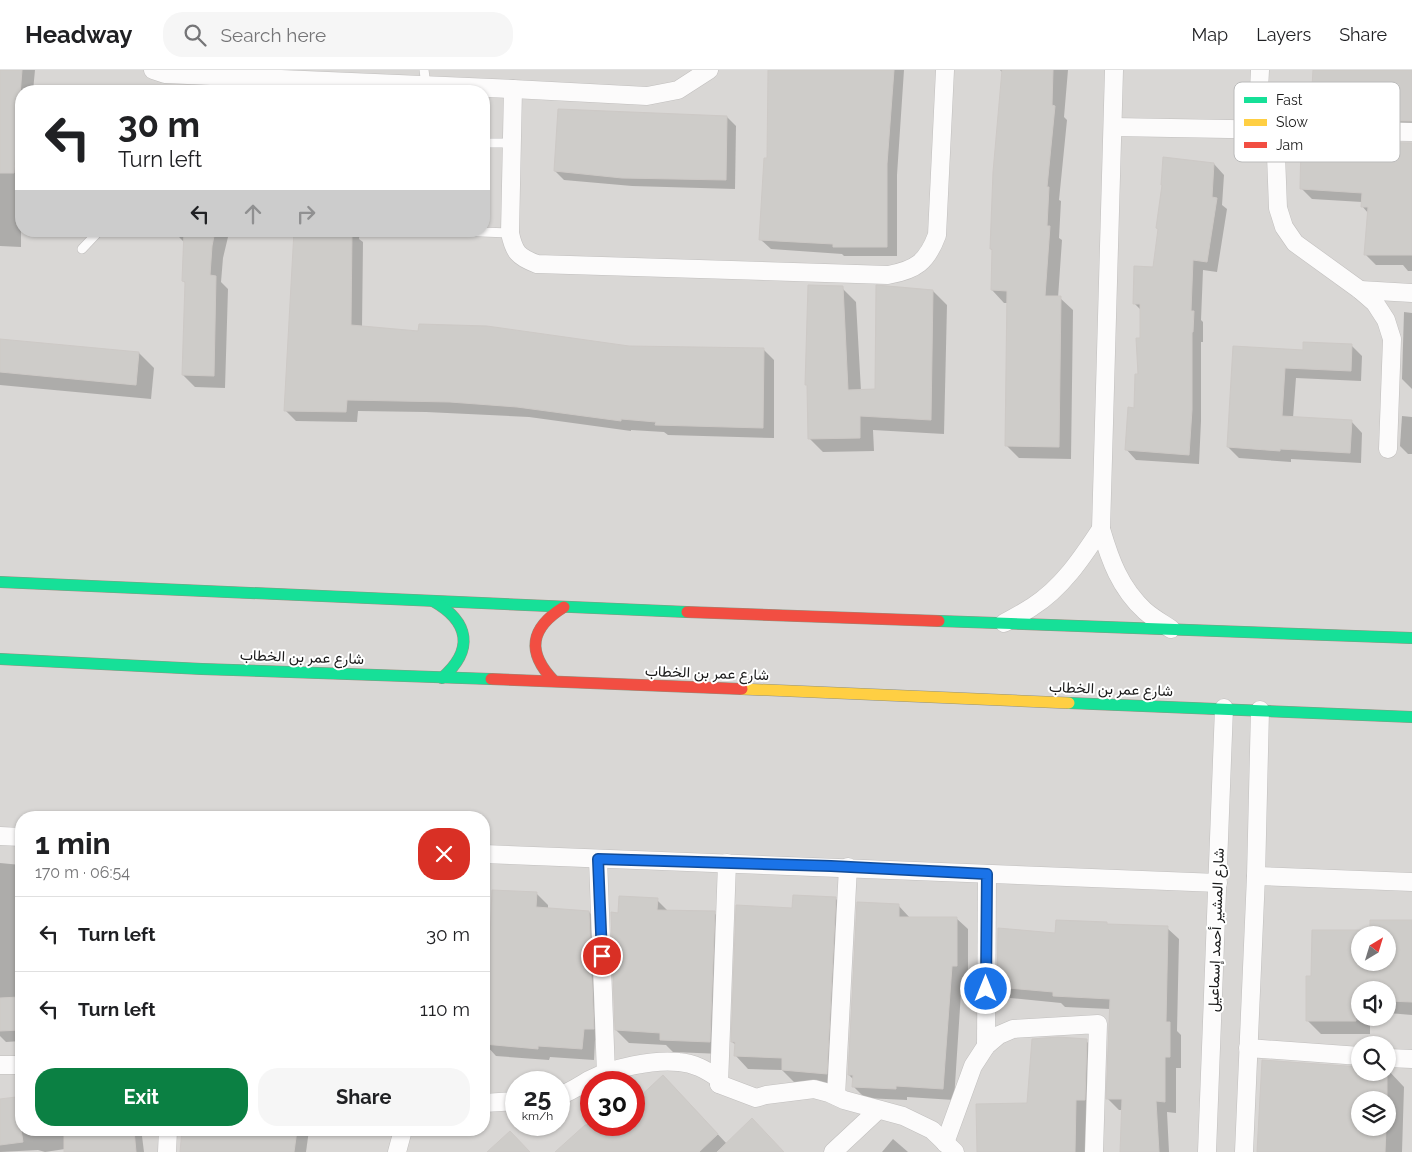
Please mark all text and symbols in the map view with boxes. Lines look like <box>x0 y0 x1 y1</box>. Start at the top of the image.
search box <box>163 12 513 57</box>
text: Headway <box>25 20 133 49</box>
icon: search <box>181 21 209 49</box>
text: Search here <box>221 24 326 46</box>
text: Map <box>1192 24 1228 45</box>
text: Layers <box>1256 24 1311 45</box>
text: Share <box>1339 24 1387 45</box>
legend <box>1234 82 1400 162</box>
text: Fast <box>1276 92 1303 108</box>
text: 30 m <box>118 104 200 145</box>
icon: left <box>35 105 100 170</box>
text: Slow <box>1276 114 1308 130</box>
text: Jam <box>1276 137 1303 153</box>
text: Turn left <box>118 146 202 172</box>
icon: left <box>186 200 214 228</box>
icon: ahead <box>239 200 267 228</box>
icon: right <box>292 200 320 228</box>
street label: شارع عمر بن الخطاب <box>240 646 365 670</box>
street label: شارع عمر بن الخطاب <box>645 662 770 686</box>
street label: شارع عمر بن الخطاب <box>1049 678 1174 702</box>
text: 1 min <box>35 826 111 861</box>
button: close <box>418 828 470 880</box>
street label: شارع المشير أحمد إسماعيل <box>1204 847 1230 1012</box>
text: 170 m · 06:54 <box>35 863 130 882</box>
icon: left <box>35 920 63 948</box>
text: Turn left <box>78 923 155 945</box>
text: 30 m <box>426 923 470 945</box>
north arrow <box>1351 926 1396 971</box>
map controls <box>1351 926 1396 1136</box>
pin <box>581 935 623 977</box>
icon: arrive <box>588 942 616 970</box>
position arrow <box>959 962 1011 1014</box>
button: sound <box>1351 981 1396 1026</box>
icon: left <box>35 995 63 1023</box>
text: Turn left <box>78 998 155 1020</box>
text: 110 m <box>420 998 470 1020</box>
button: search <box>1351 1036 1396 1081</box>
button: Exit <box>35 1068 248 1126</box>
button: Share <box>258 1068 470 1126</box>
speed limit sign: 30 <box>580 1071 645 1136</box>
text: 25 <box>524 1082 551 1112</box>
button: layers <box>1351 1091 1396 1136</box>
text: km/h <box>522 1109 553 1123</box>

